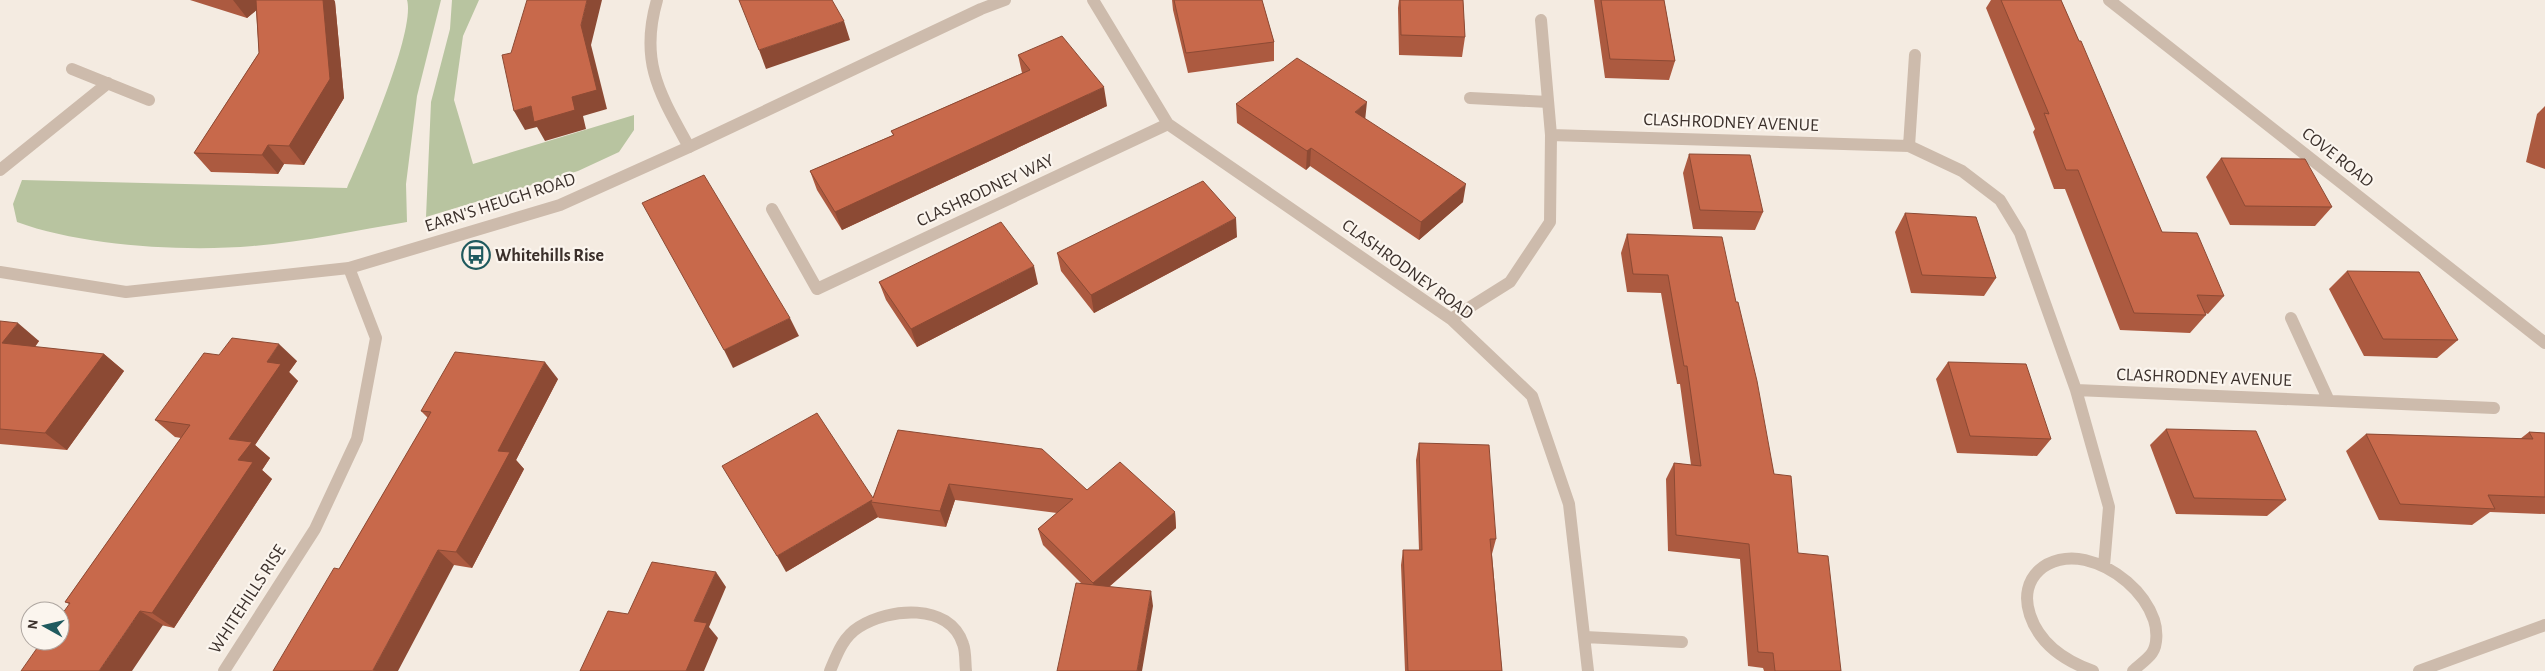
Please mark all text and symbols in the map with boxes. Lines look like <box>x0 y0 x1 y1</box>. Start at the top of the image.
street label: CLASHRODNEY AVENUE <box>1643 111 1819 135</box>
street label: COVE ROAD <box>2298 124 2377 191</box>
street label: CLASHRODNEY WAY <box>914 151 1057 231</box>
street label: EARN'S HEUGH ROAD <box>423 170 578 236</box>
street label: CLASHRODNEY ROAD <box>1338 216 1476 323</box>
bus stop icon: Whitehills Rise <box>461 240 491 270</box>
place label: Whitehills Rise <box>495 247 604 265</box>
street label: CLASHRODNEY AVENUE <box>2116 366 2292 390</box>
street label: WHITEHILLS RISE <box>206 542 290 657</box>
north arrow <box>20 601 70 651</box>
text: N <box>26 619 41 630</box>

